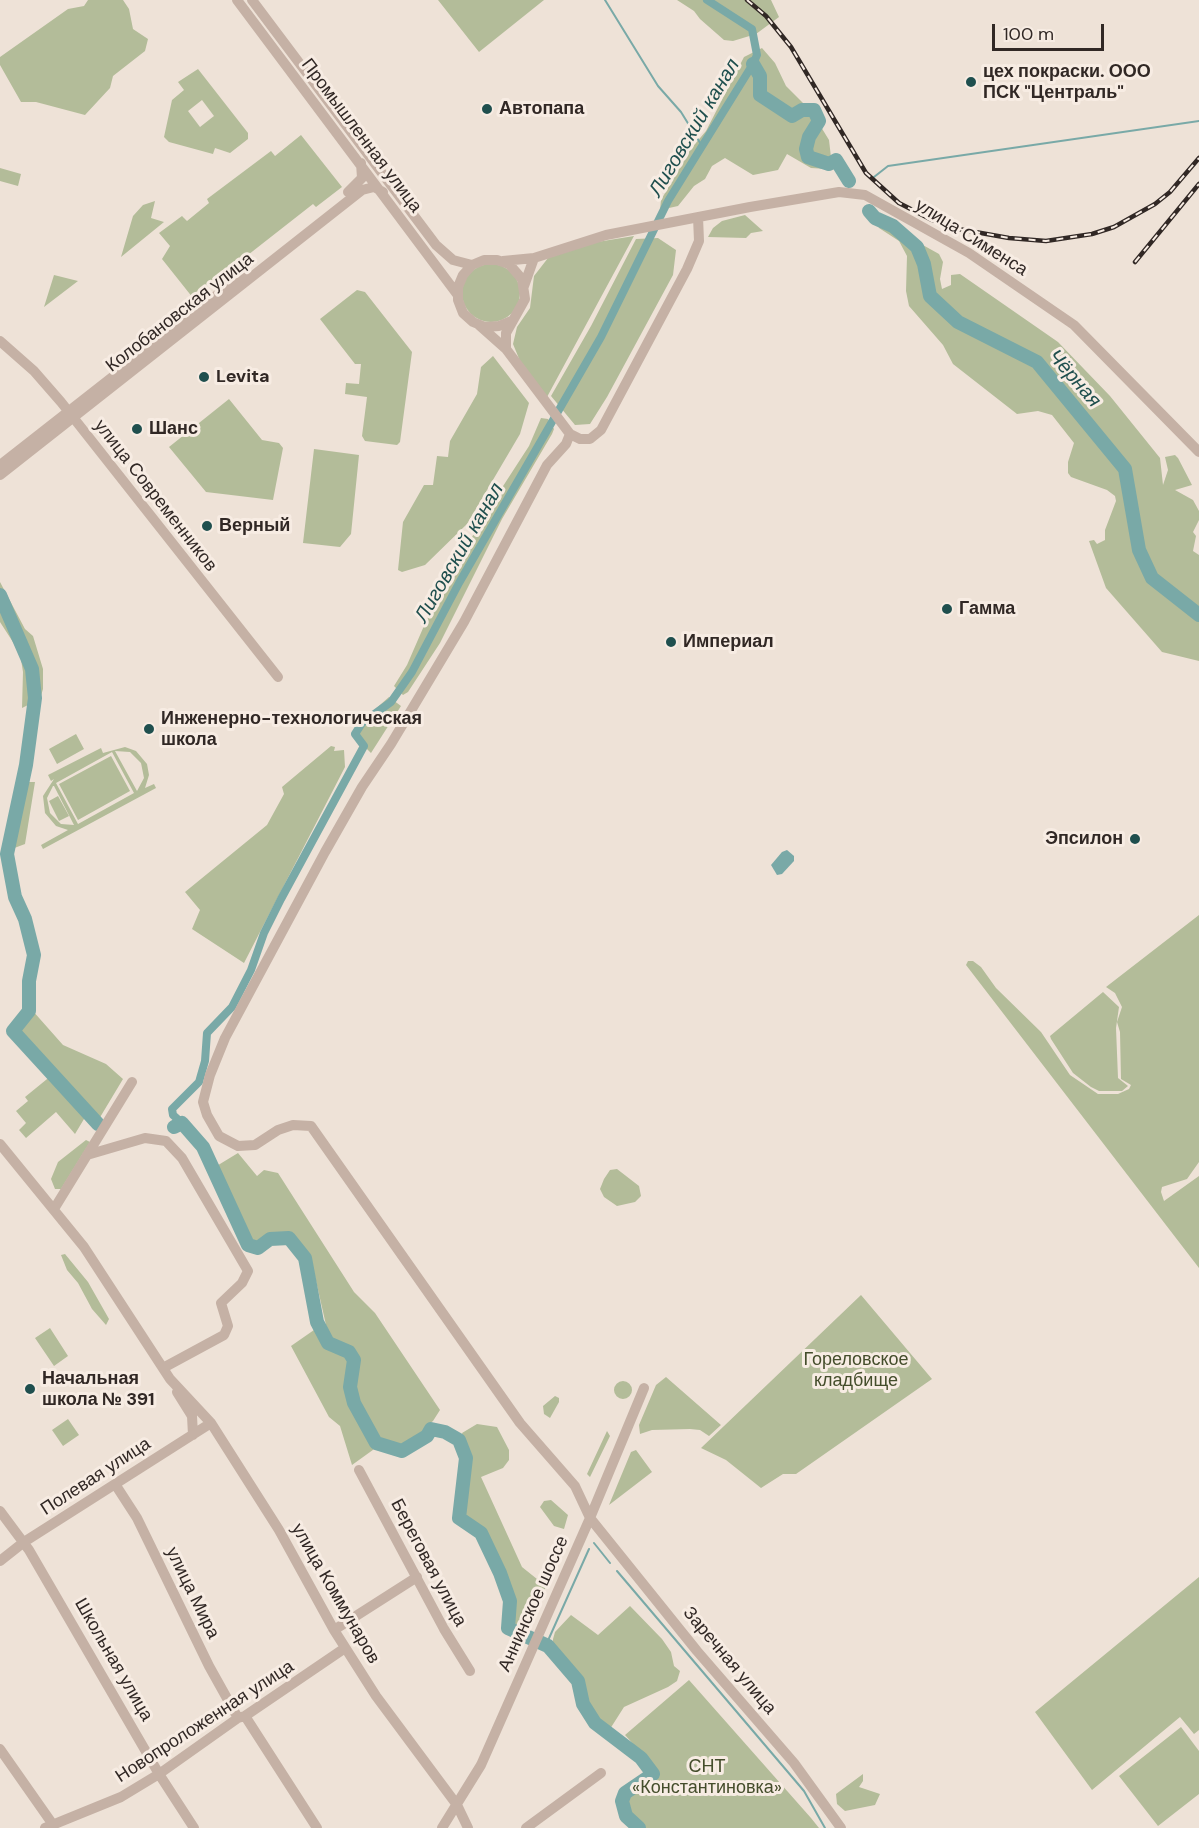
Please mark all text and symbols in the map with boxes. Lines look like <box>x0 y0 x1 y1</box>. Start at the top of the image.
scale bar <box>995 12 1108 50</box>
text: 100 m <box>1003 22 1054 46</box>
street label: Промышленная улица <box>296 55 426 217</box>
water label: Лиговский канал <box>644 55 746 201</box>
place label: цех покраски. ООО ПСК "Централь" <box>983 61 1151 104</box>
marker: цех покраски. ООО ПСК "Централь" <box>964 75 978 89</box>
place label: Автопапа <box>499 98 584 120</box>
marker: Автопапа <box>480 102 494 116</box>
street label: улица Сименса <box>911 195 1031 281</box>
street label: Колобановская улица <box>102 249 258 377</box>
water label: Чёрная <box>1042 345 1106 413</box>
place label: Levita <box>216 366 270 388</box>
marker: Levita <box>197 370 211 384</box>
street label: улица Современников <box>89 416 221 576</box>
place label: Шанс <box>149 418 198 440</box>
marker: Шанс <box>130 422 144 436</box>
water label: Лиговский канал <box>410 479 510 627</box>
place label: Верный <box>219 515 290 537</box>
marker: Верный <box>200 519 214 533</box>
place label: Гамма <box>959 598 1015 620</box>
marker: Гамма <box>940 602 954 616</box>
place label: Империал <box>683 631 774 653</box>
marker: Империал <box>664 635 678 649</box>
place label: Инженерно-технологическая школа <box>161 708 422 750</box>
marker: Инженерно-технологическая школа <box>142 722 156 736</box>
place label: Эпсилон <box>1045 828 1123 850</box>
marker: Эпсилон <box>1128 832 1142 846</box>
park label: Гореловское кладбище <box>803 1349 909 1392</box>
place label: Начальная школа № 391 <box>42 1368 155 1410</box>
marker: Начальная школа № 391 <box>23 1382 37 1396</box>
street label: Полевая улица <box>37 1434 155 1520</box>
street label: Береговая улица <box>385 1495 471 1631</box>
street label: улица Коммунаров <box>286 1520 384 1668</box>
street label: Аннинское шоссе <box>494 1533 574 1675</box>
street label: улица Мира <box>161 1544 223 1642</box>
street label: Школьная улица <box>69 1595 157 1725</box>
street label: Заречная улица <box>678 1603 780 1719</box>
street label: Новопроложенная улица <box>112 1656 298 1788</box>
park label: СНТ «Константиновка» <box>632 1756 782 1798</box>

